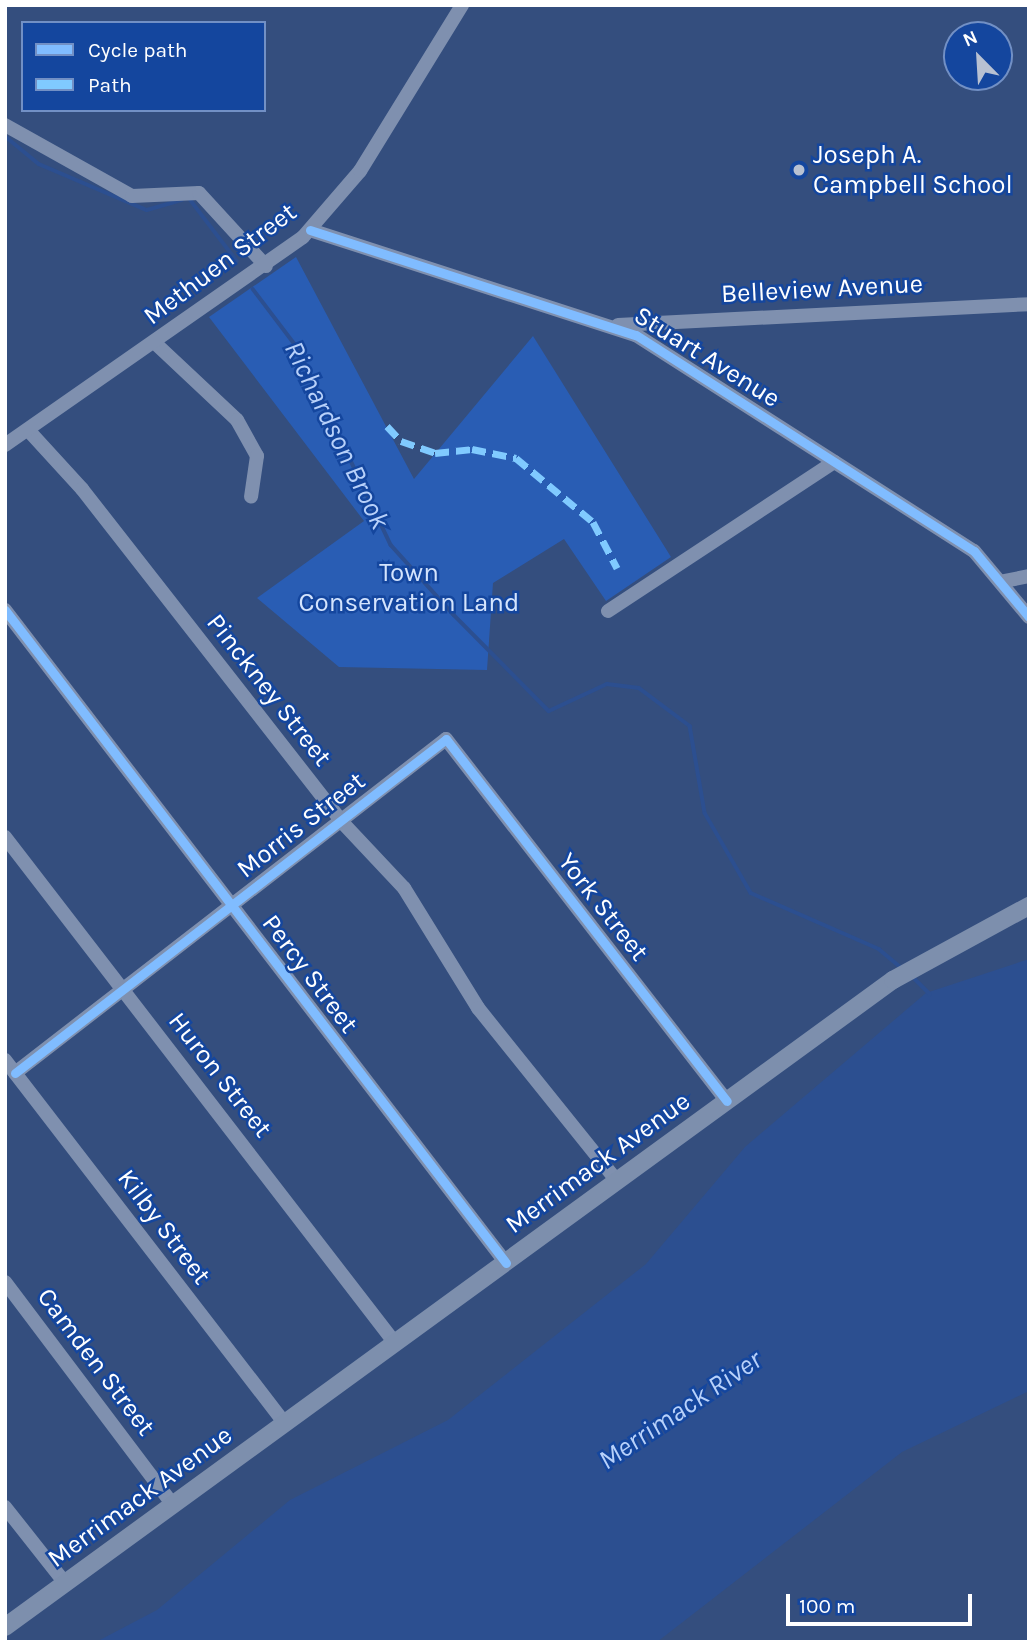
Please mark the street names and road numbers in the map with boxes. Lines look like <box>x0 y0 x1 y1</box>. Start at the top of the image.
street label: Methuen Street <box>137 196 303 332</box>
street label: Belleview Avenue <box>720 268 924 310</box>
street label: Stuart Avenue <box>628 300 786 414</box>
street label: Pinckney Street <box>200 608 338 772</box>
street label: Morris Street <box>231 765 371 885</box>
street label: York Street <box>551 847 655 967</box>
street label: Percy Street <box>255 909 365 1039</box>
street label: Huron Street <box>162 1006 278 1144</box>
street label: Merrimack Avenue <box>500 1086 696 1240</box>
street label: Kilby Street <box>111 1163 217 1291</box>
street label: Camden Street <box>30 1282 162 1442</box>
street label: Merrimack Avenue <box>42 1420 238 1574</box>

